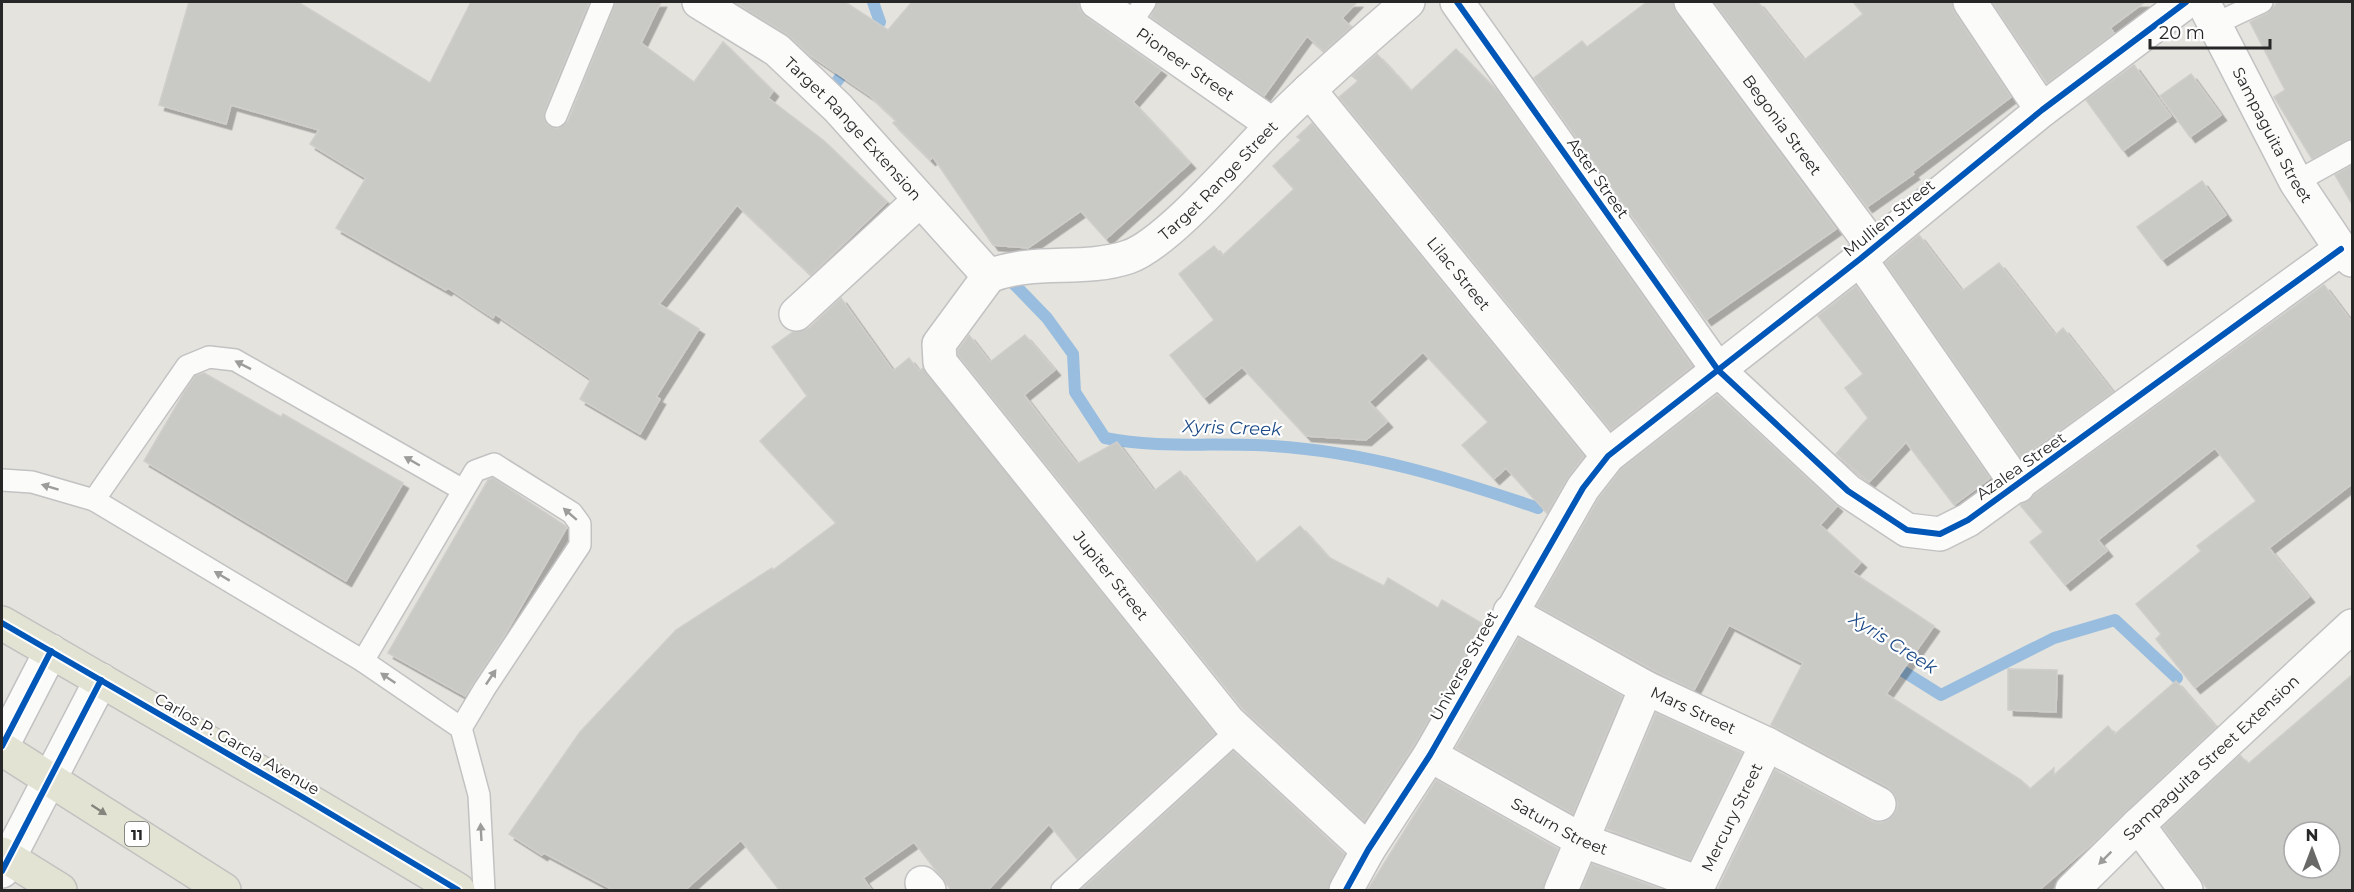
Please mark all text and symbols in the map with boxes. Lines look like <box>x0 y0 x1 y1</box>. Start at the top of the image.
scale bar <box>2150 12 2270 50</box>
text: 20 m <box>2159 22 2205 44</box>
street label: Pioneer Street <box>1133 23 1239 105</box>
street label: Target Range Extension <box>781 53 926 204</box>
street label: Sampaguita Street <box>2229 64 2317 207</box>
street label: Begonia Street <box>1739 71 1826 179</box>
street label: Target Range Street <box>1155 116 1282 244</box>
street label: Aster Street <box>1563 134 1633 222</box>
street label: Mullien Street <box>1840 175 1939 261</box>
street label: Lilac Street <box>1423 233 1495 314</box>
one-way arrow <box>234 360 251 370</box>
water label: Xyris Creek <box>1181 415 1283 441</box>
street label: Azalea Street <box>1973 428 2070 504</box>
one-way arrow <box>403 456 420 466</box>
one-way arrow <box>41 482 59 491</box>
one-way arrow <box>563 508 578 521</box>
street label: Jupiter Street <box>1069 526 1153 624</box>
one-way arrow <box>213 571 230 581</box>
street label: Universe Street <box>1426 607 1502 724</box>
water label: Xyris Creek <box>1844 607 1942 679</box>
one-way arrow <box>486 669 497 686</box>
street label: Sampaguita Street Extension <box>2119 671 2303 844</box>
one-way arrow <box>381 672 397 684</box>
street label: Mars Street <box>1648 682 1739 738</box>
street label: Carlos P. Garcia Avenue <box>151 689 323 799</box>
street label: Mercury Street <box>1697 759 1766 875</box>
street label: Saturn Street <box>1508 793 1611 859</box>
one-way arrow <box>91 804 107 816</box>
north arrow <box>2282 820 2342 880</box>
road number: 11 <box>125 822 149 846</box>
one-way arrow <box>477 823 486 842</box>
text: N <box>2306 826 2318 845</box>
one-way arrow <box>2098 850 2112 865</box>

